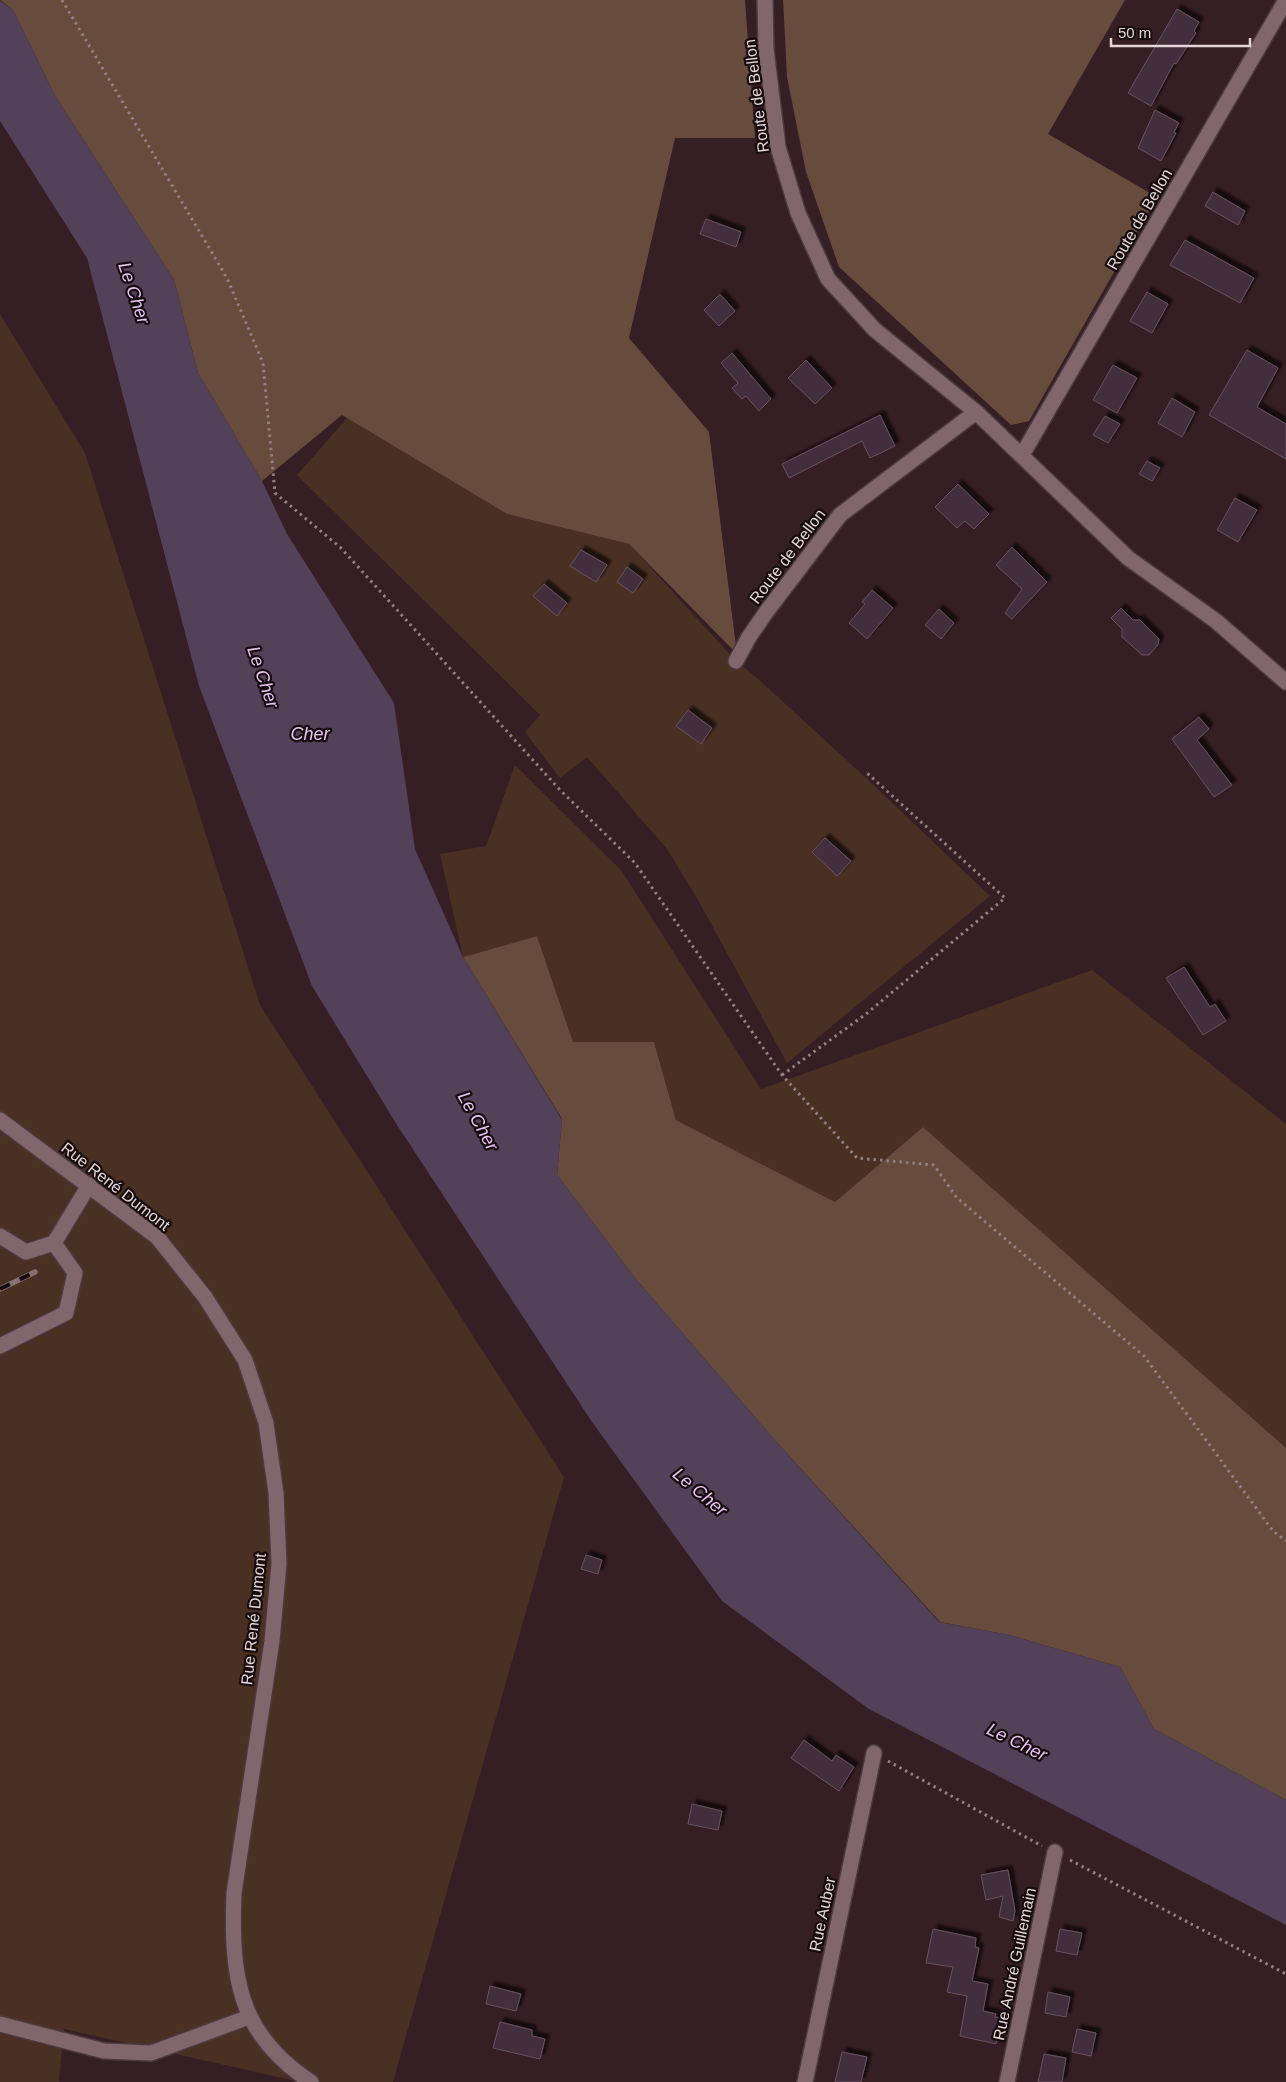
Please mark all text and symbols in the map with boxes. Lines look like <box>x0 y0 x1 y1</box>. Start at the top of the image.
scale bar <box>1111 15 1250 47</box>
text: 50 m <box>1118 24 1151 41</box>
street label: Route de Bellon <box>741 38 772 153</box>
street label: Route de Bellon <box>1104 166 1175 273</box>
water label: Le Cher <box>114 259 154 327</box>
street label: Route de Bellon <box>746 506 828 607</box>
water label: Le Cher <box>243 643 283 711</box>
water label: Cher <box>290 724 331 744</box>
water label: Le Cher <box>454 1088 503 1155</box>
street label: Rue René Dumont <box>58 1139 174 1234</box>
water label: Le Cher <box>669 1464 732 1521</box>
street label: Rue René Dumont <box>238 1552 269 1686</box>
water label: Le Cher <box>984 1719 1051 1765</box>
street label: Rue Auber <box>806 1875 839 1953</box>
street label: Rue André Guillemain <box>990 1886 1039 2042</box>

